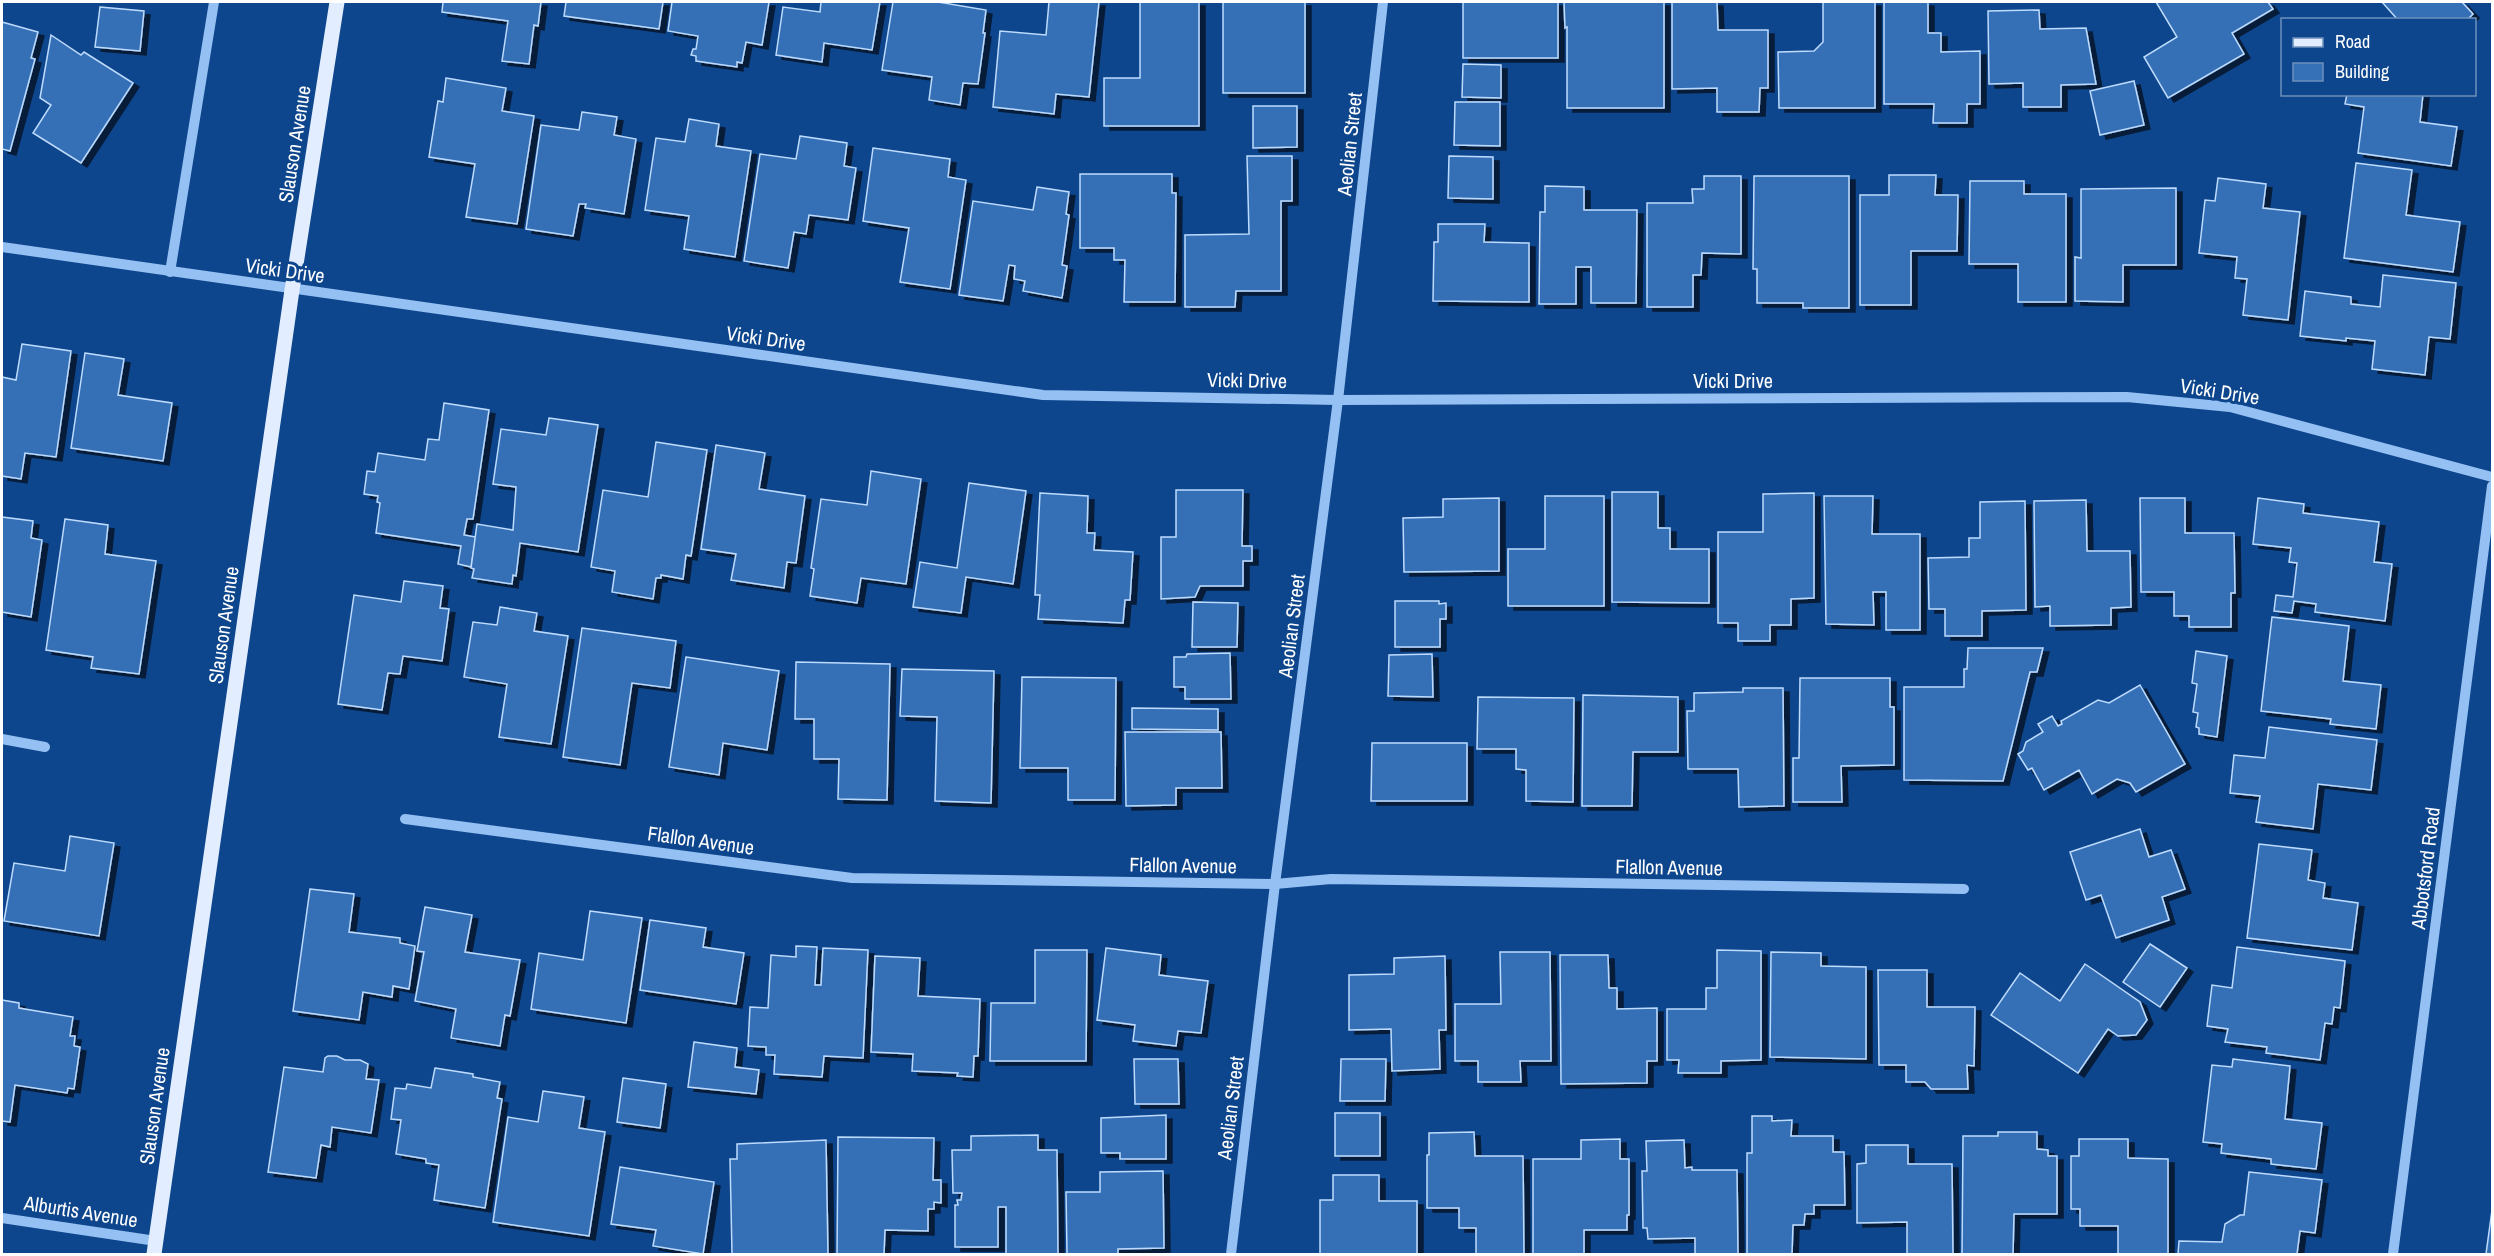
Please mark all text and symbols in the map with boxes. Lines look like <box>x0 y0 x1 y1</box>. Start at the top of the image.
legend <box>2281 18 2476 96</box>
text: Road <box>2335 29 2370 54</box>
text: Building <box>2335 59 2390 84</box>
street label: Slauson Avenue <box>271 83 317 205</box>
street label: Aeolian Street <box>1330 90 1368 198</box>
street label: Vicki Drive <box>244 251 326 289</box>
street label: Vicki Drive <box>725 319 807 357</box>
street label: Vicki Drive <box>1207 366 1287 394</box>
street label: Vicki Drive <box>1693 367 1773 394</box>
street label: Vicki Drive <box>2178 371 2262 411</box>
street label: Slauson Avenue <box>201 565 245 685</box>
street label: Aeolian Street <box>1271 572 1311 680</box>
street label: Abbotsford Road <box>2404 805 2446 932</box>
street label: Flallon Avenue <box>646 819 756 861</box>
street label: Flallon Avenue <box>1129 851 1237 879</box>
street label: Flallon Avenue <box>1615 853 1723 881</box>
street label: Slauson Avenue <box>132 1046 176 1166</box>
street label: Aeolian Street <box>1210 1054 1250 1162</box>
street label: Alburtis Avenue <box>21 1189 140 1233</box>

